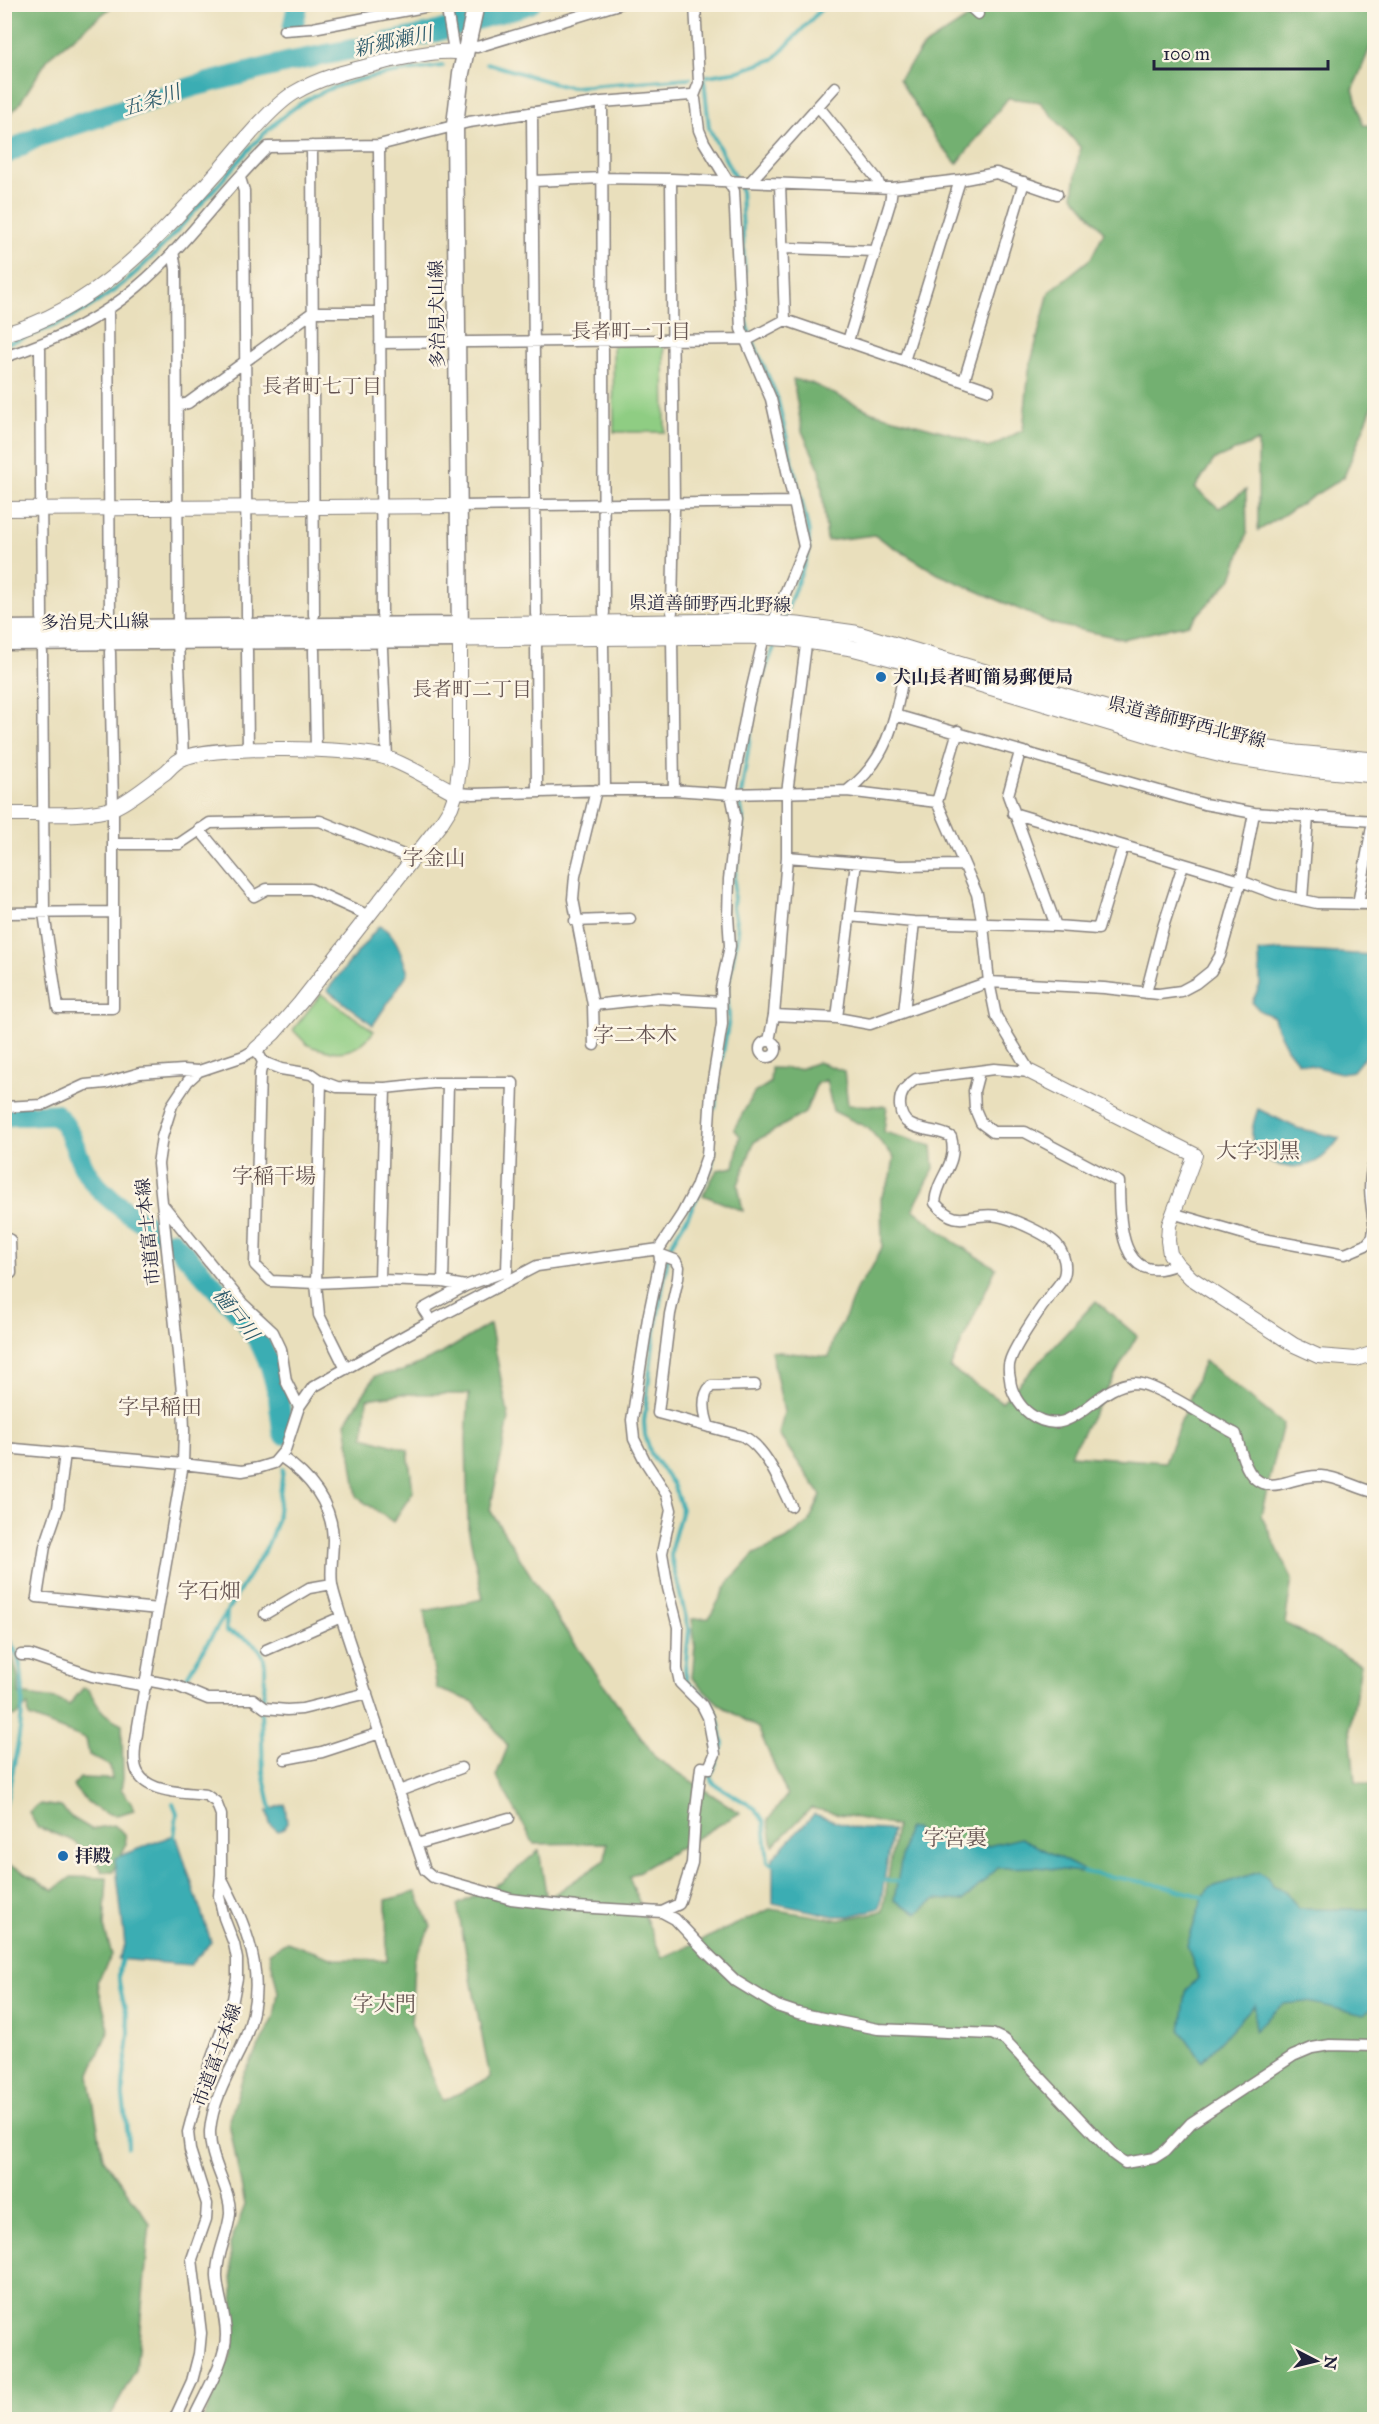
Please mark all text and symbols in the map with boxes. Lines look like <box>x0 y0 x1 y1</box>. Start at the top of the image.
water label: 新郷瀬川 <box>351 21 437 61</box>
scale bar <box>1154 33 1328 71</box>
text: 100 m <box>1163 43 1210 65</box>
water label: 五条川 <box>119 79 185 121</box>
street label: 多治見犬山線 <box>425 260 449 368</box>
district label: 長者町一丁目 <box>571 319 691 343</box>
district label: 長者町七丁目 <box>262 374 382 398</box>
street label: 県道善師野西北野線 <box>629 592 791 616</box>
street label: 多治見犬山線 <box>41 610 149 634</box>
place label: 犬山長者町簡易郵便局 <box>893 666 1073 688</box>
marker: 犬山長者町簡易郵便局 <box>874 670 888 684</box>
district label: 長者町二丁目 <box>412 677 532 701</box>
street label: 県道善師野西北野線 <box>1106 692 1268 752</box>
district label: 字金山 <box>403 845 466 871</box>
district label: 字二本木 <box>593 1022 677 1048</box>
district label: 大字羽黒 <box>1216 1138 1300 1164</box>
district label: 字稲干場 <box>232 1163 316 1189</box>
street label: 市道富士本線 <box>131 1177 165 1287</box>
water label: 樋戸川 <box>208 1283 265 1347</box>
district label: 字早稲田 <box>118 1394 202 1420</box>
district label: 字石畑 <box>178 1578 241 1604</box>
district label: 字宮裏 <box>924 1825 987 1851</box>
place label: 拝殿 <box>75 1845 111 1867</box>
marker: 拝殿 <box>56 1849 70 1863</box>
district label: 字大門 <box>353 1991 416 2017</box>
street label: 市道富士本線 <box>188 2000 246 2110</box>
north arrow <box>1286 2331 1346 2391</box>
text: N <box>1320 2355 1341 2371</box>

